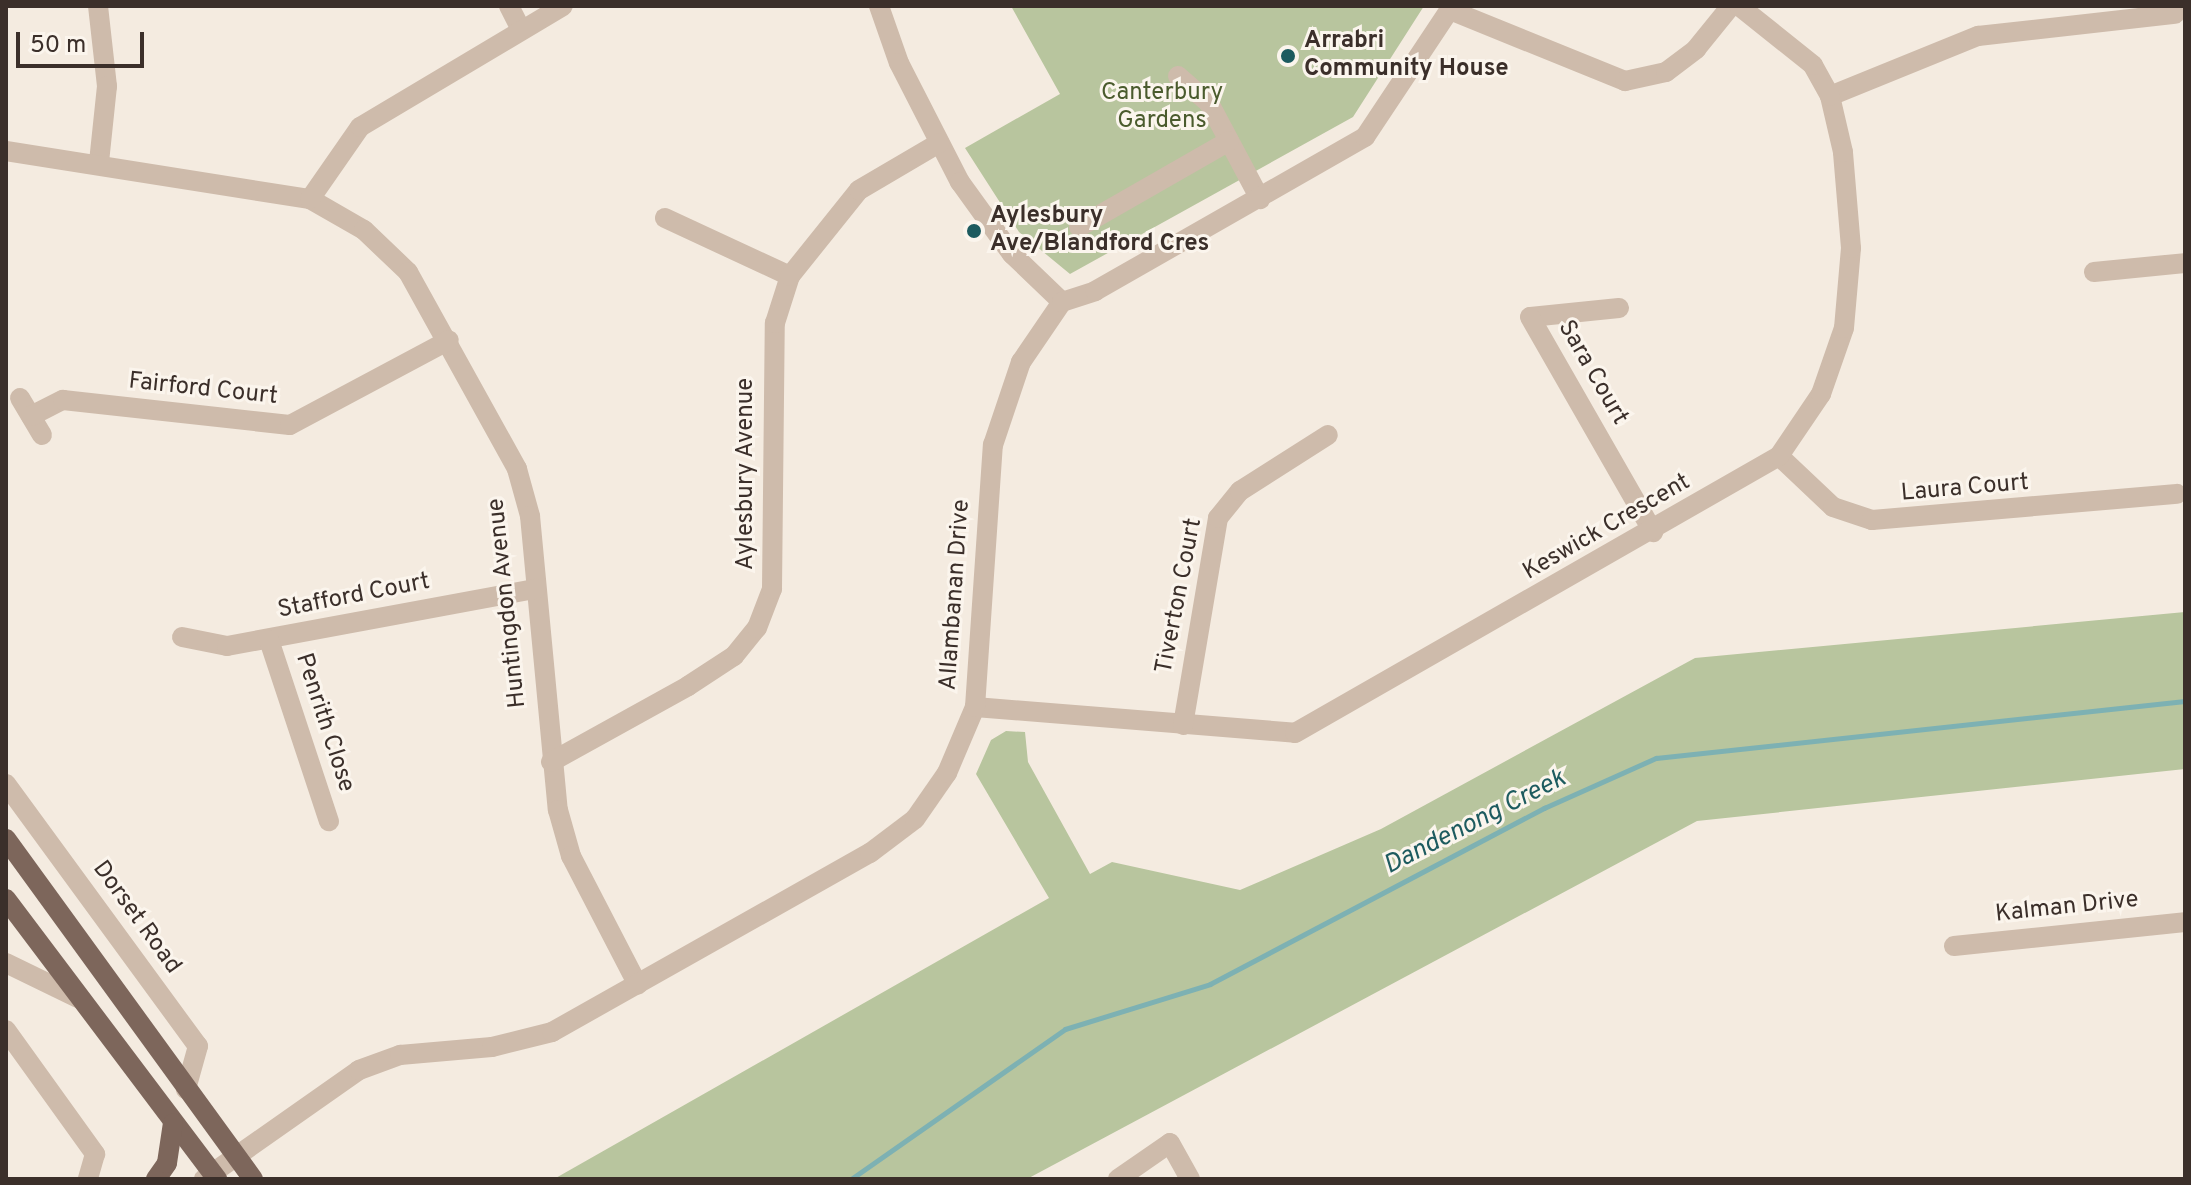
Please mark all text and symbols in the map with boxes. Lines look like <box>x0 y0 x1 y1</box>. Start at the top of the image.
scale bar <box>20 16 148 66</box>
place label: Arrabri Community House <box>1304 28 1509 84</box>
text: 50 m <box>30 31 86 61</box>
marker: Arrabri Community House <box>1279 47 1297 65</box>
park label: Canterbury Gardens <box>1101 80 1223 136</box>
place label: Aylesbury Ave/Blandford Cres <box>990 203 1209 259</box>
marker: Aylesbury Ave/Blandford Cres <box>965 222 983 240</box>
street label: Sara Court <box>1551 316 1633 430</box>
street label: Fairford Court <box>127 368 279 412</box>
street label: Aylesbury Avenue <box>733 377 761 571</box>
street label: Keswick Crescent <box>1518 469 1696 587</box>
street label: Laura Court <box>1900 469 2030 509</box>
street label: Huntingdon Avenue <box>483 496 533 710</box>
street label: Allambanan Drive <box>935 498 977 692</box>
street label: Tiverton Court <box>1151 516 1209 676</box>
street label: Stafford Court <box>275 568 433 626</box>
street label: Penrith Close <box>288 650 360 796</box>
water label: Dandenong Creek <box>1379 764 1571 882</box>
street label: Dorset Road <box>85 856 187 980</box>
street label: Kalman Drive <box>1994 886 2140 930</box>

